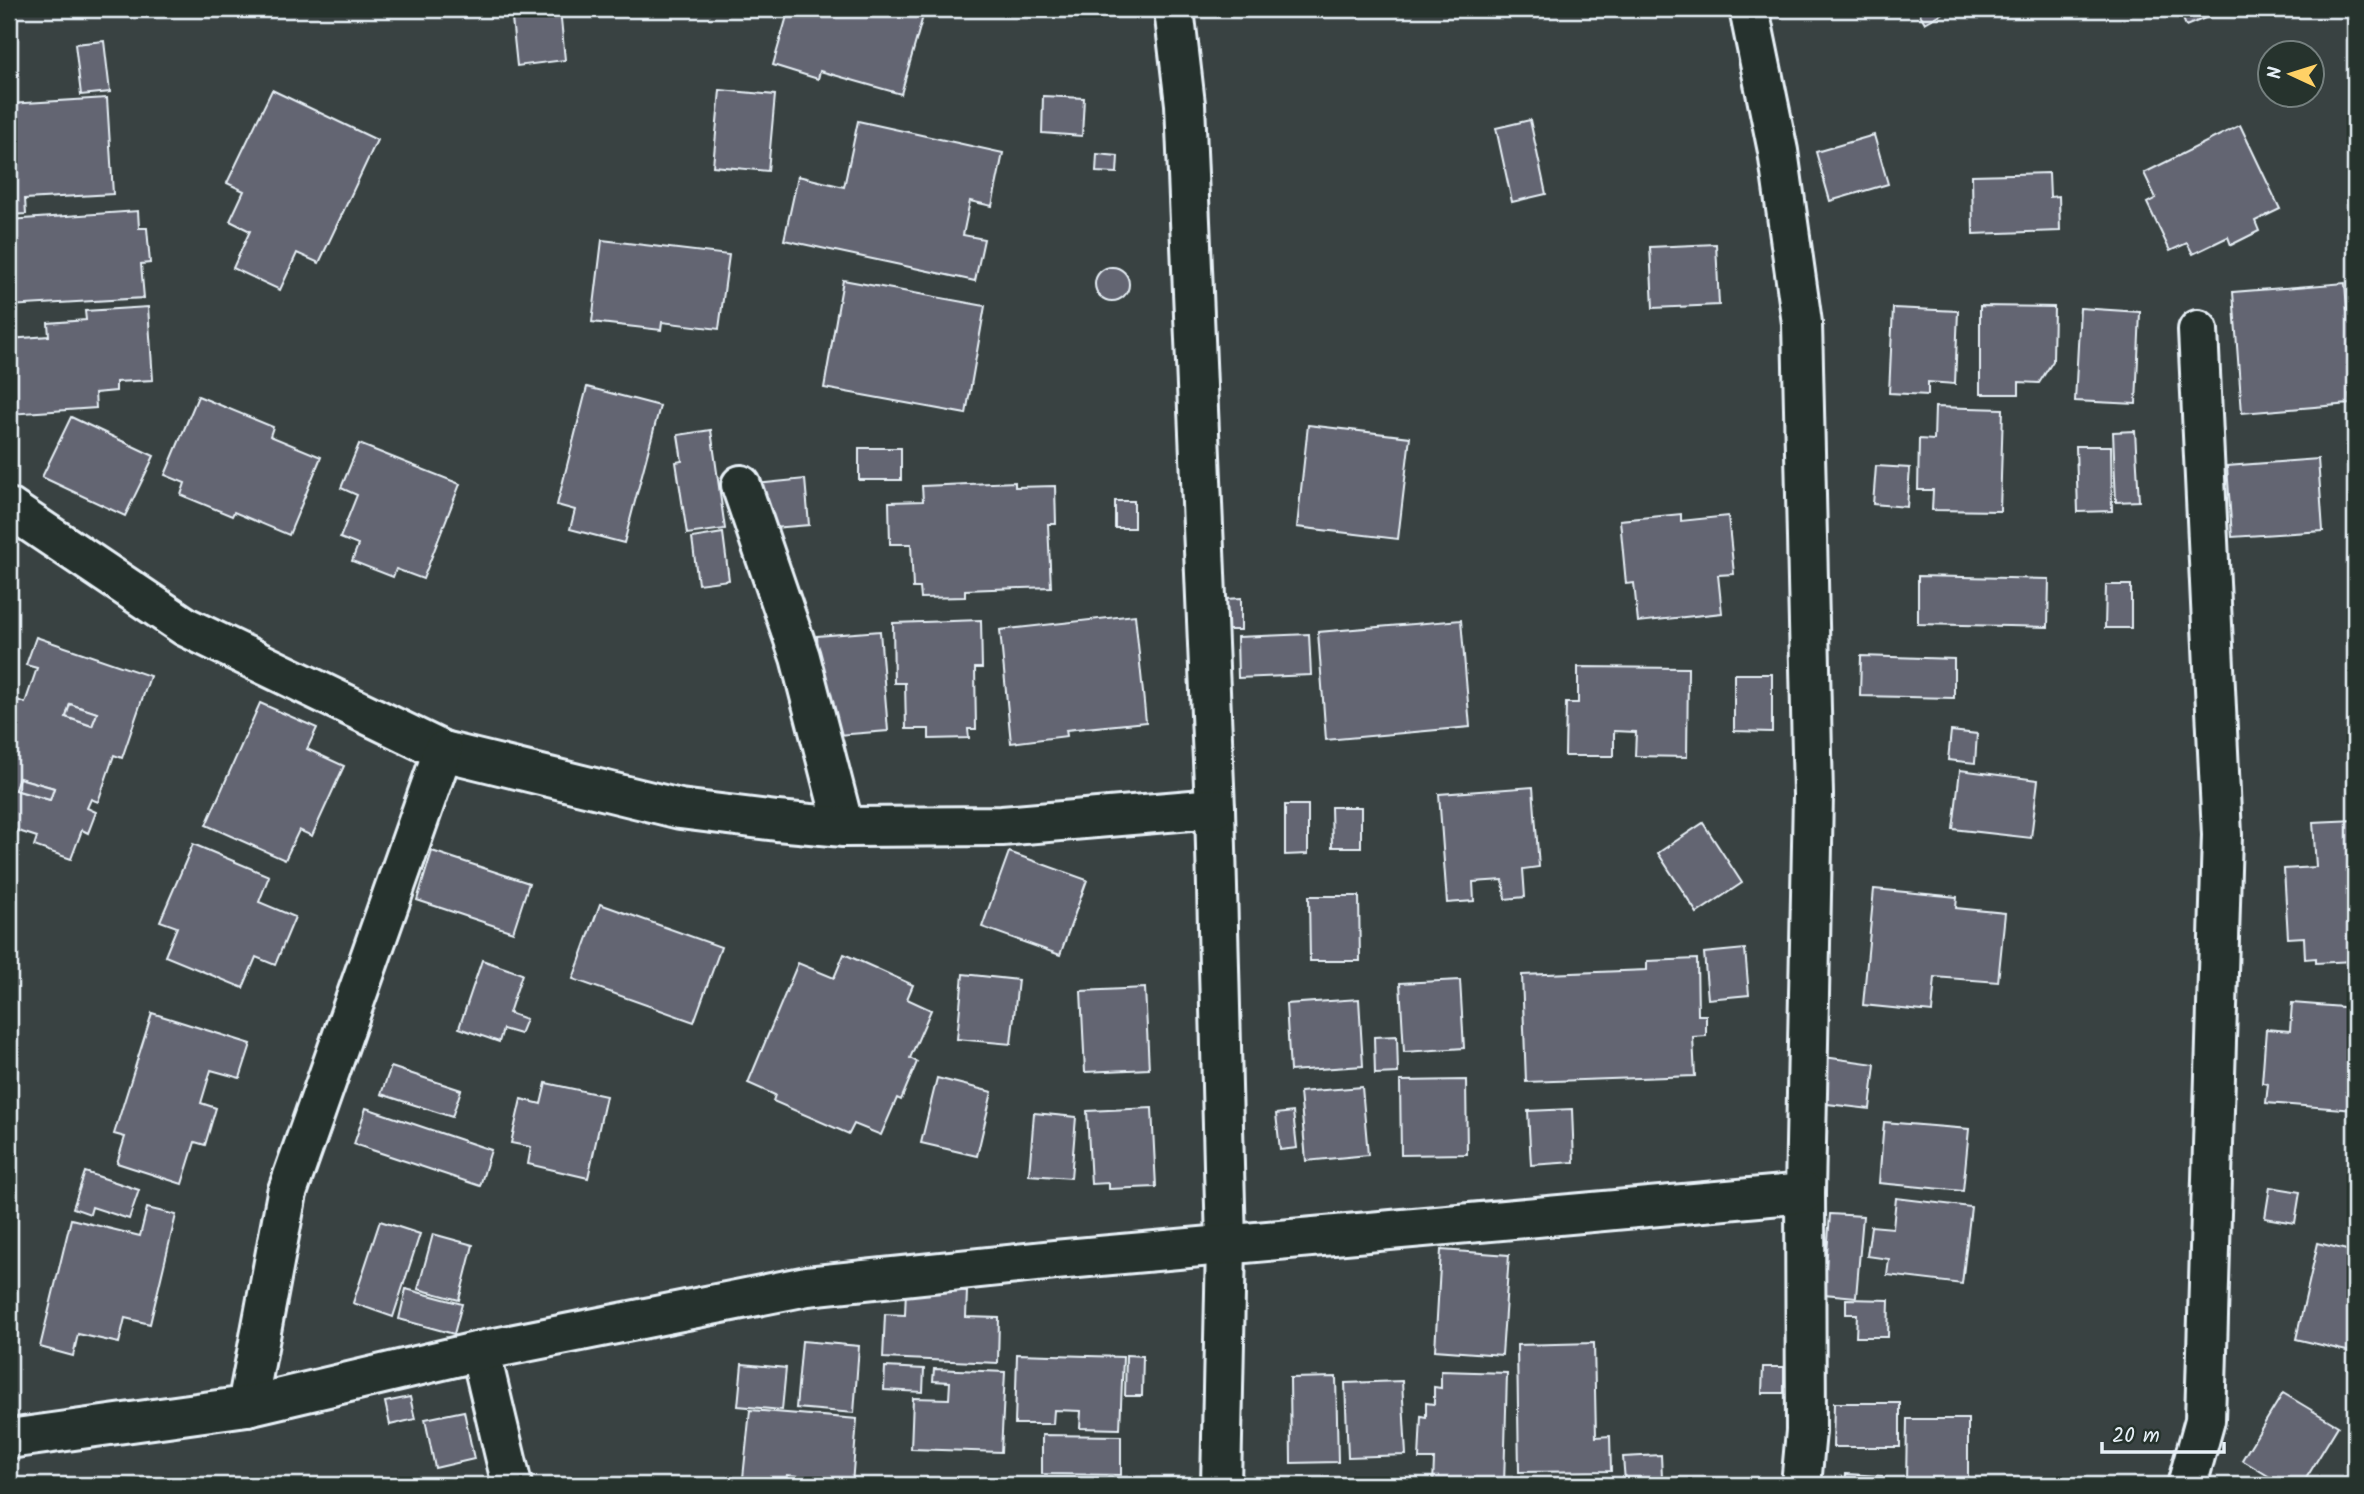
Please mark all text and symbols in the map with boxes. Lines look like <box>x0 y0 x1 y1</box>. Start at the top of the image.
north arrow <box>2256 38 2326 108</box>
text: N <box>2261 66 2291 80</box>
scale bar <box>2102 1410 2224 1454</box>
text: 20 m <box>2112 1420 2160 1453</box>

